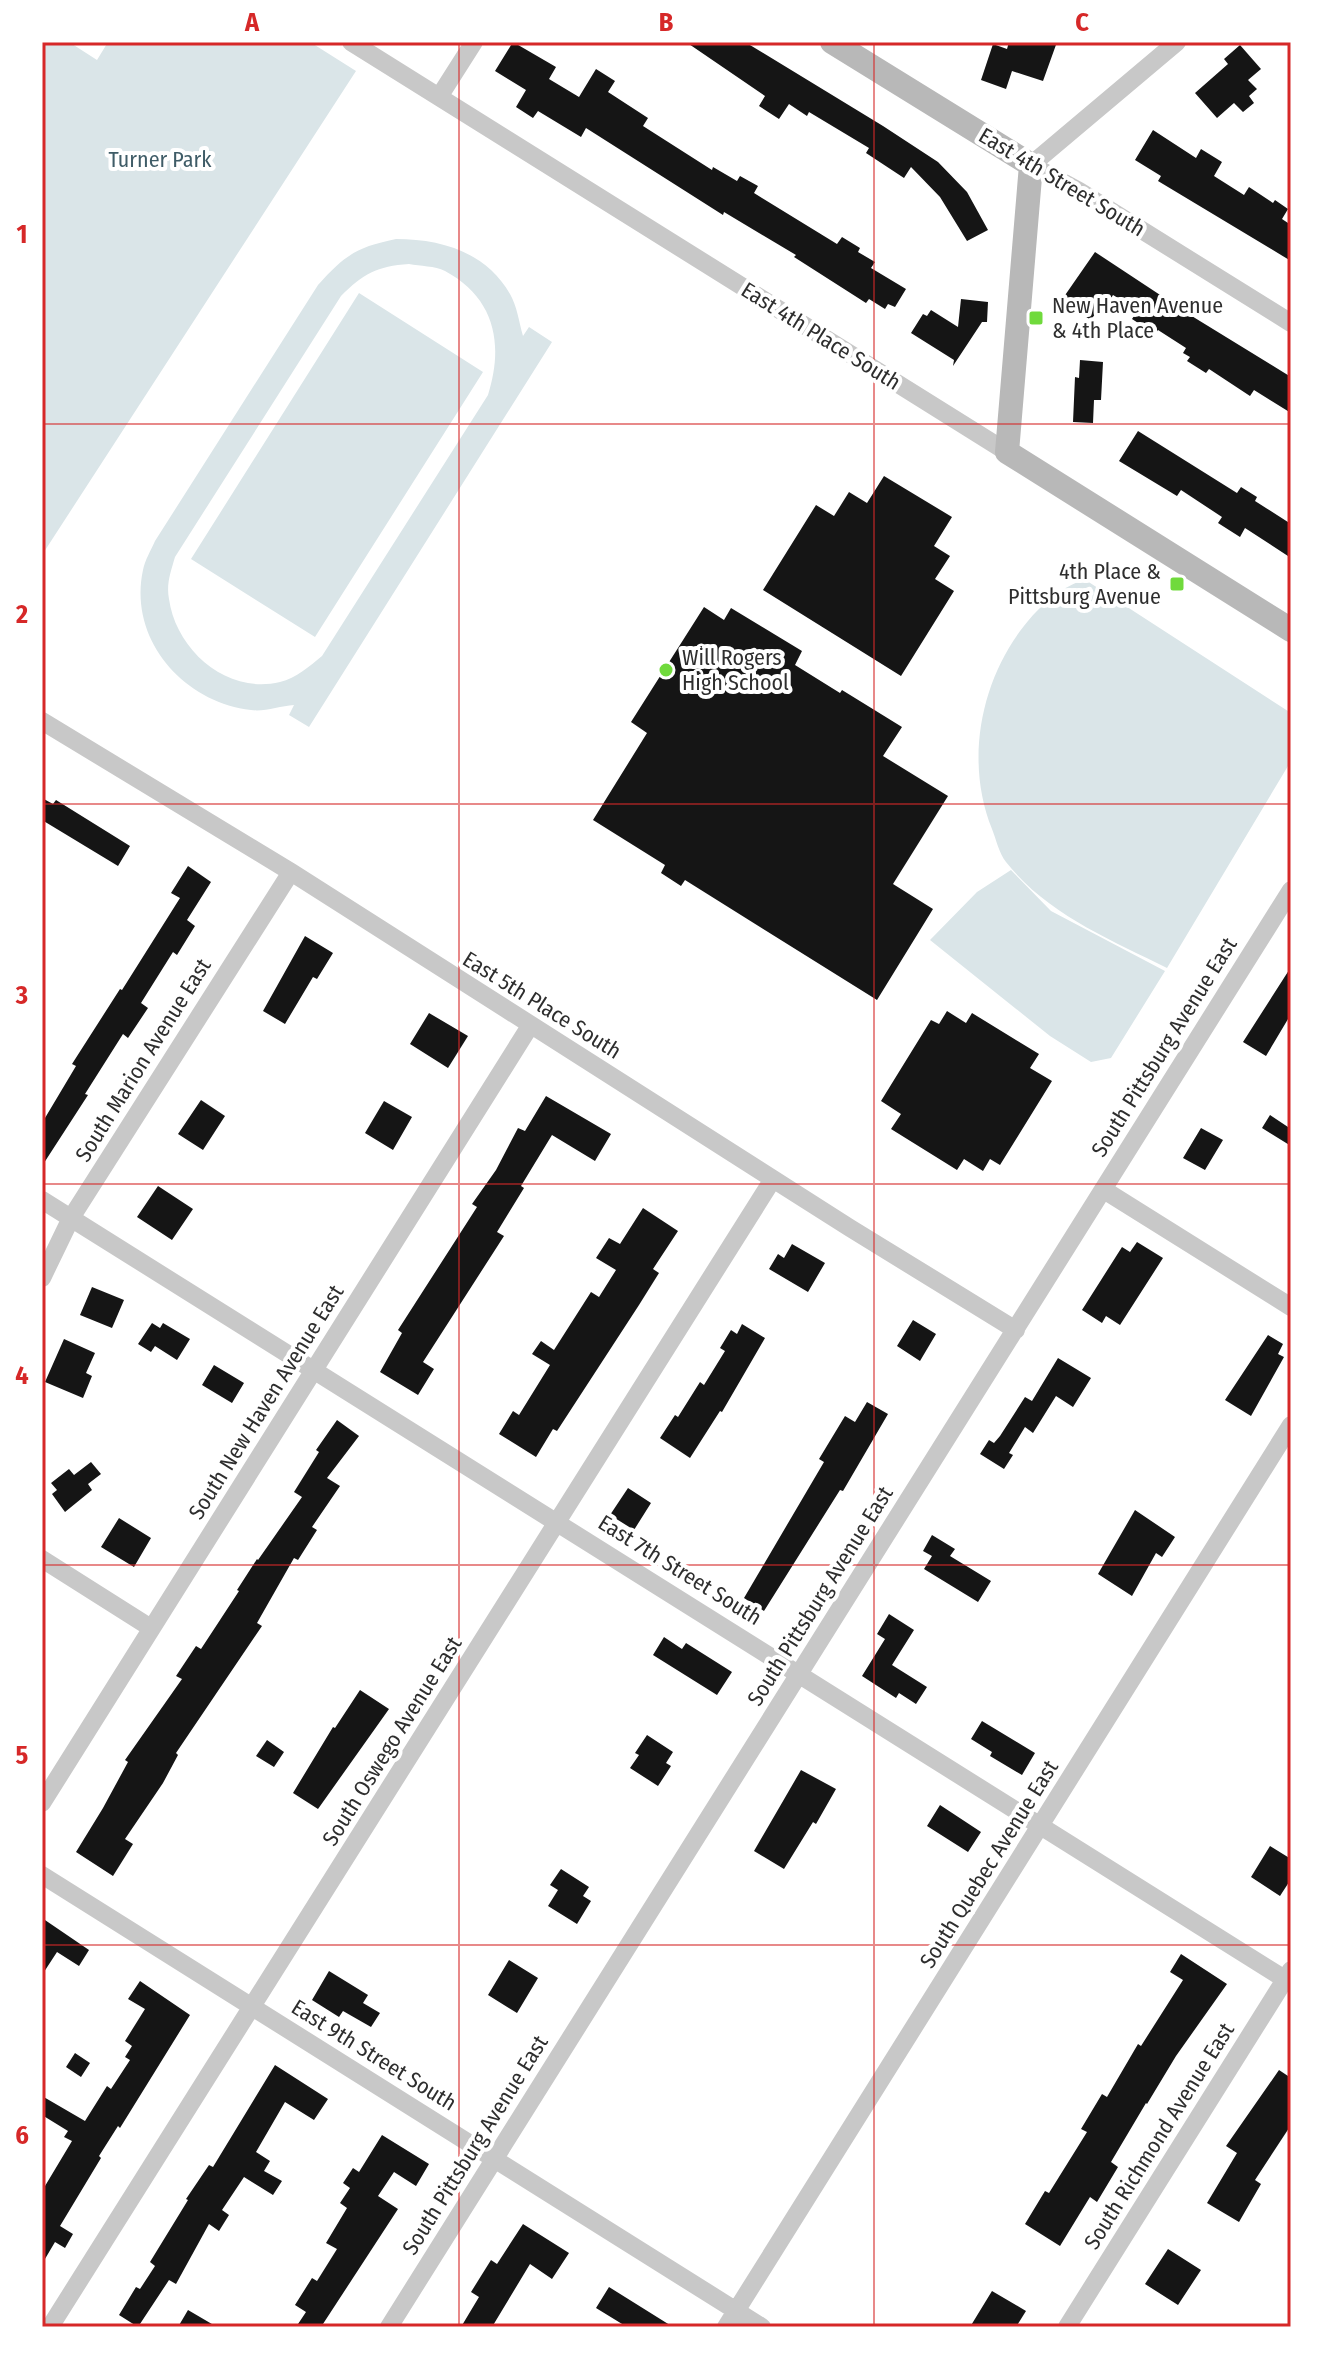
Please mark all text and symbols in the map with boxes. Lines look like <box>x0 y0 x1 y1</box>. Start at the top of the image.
text: A <box>244 7 260 38</box>
text: B <box>659 7 674 38</box>
text: C <box>1075 7 1089 38</box>
street label: East 4th Street South <box>974 122 1150 242</box>
park label: Turner Park <box>109 146 212 173</box>
text: 1 <box>17 219 28 250</box>
street label: East 4th Place South <box>736 276 906 396</box>
place label: New Haven Avenue & 4th Place <box>1052 292 1223 344</box>
marker: New Haven Avenue & 4th Place <box>1027 309 1045 327</box>
place label: 4th Place & Pittsburg Avenue <box>1008 558 1161 610</box>
marker: 4th Place & Pittsburg Avenue <box>1168 575 1186 593</box>
text: 2 <box>15 599 28 630</box>
place label: Will Rogers High School <box>682 644 789 696</box>
marker: Will Rogers High School <box>657 661 675 679</box>
street label: South Pittsburg Avenue East <box>1085 932 1243 1162</box>
street label: East 5th Place South <box>458 945 626 1065</box>
street label: South Marion Avenue East <box>69 953 217 1167</box>
text: 3 <box>15 980 28 1011</box>
street label: South New Haven Avenue East <box>183 1279 350 1524</box>
text: 4 <box>15 1360 29 1391</box>
street label: South Pittsburg Avenue East <box>741 1481 899 1711</box>
street label: East 7th Street South <box>593 1509 767 1631</box>
street label: South Oswego Avenue East <box>317 1631 468 1851</box>
text: 5 <box>16 1740 29 1771</box>
street label: South Quebec Avenue East <box>914 1754 1064 1973</box>
street label: East 9th Street South <box>287 1993 461 2117</box>
street label: South Richmond Avenue East <box>1078 2017 1240 2254</box>
street label: South Pittsburg Avenue East <box>396 2030 554 2260</box>
text: 6 <box>15 2120 29 2151</box>

